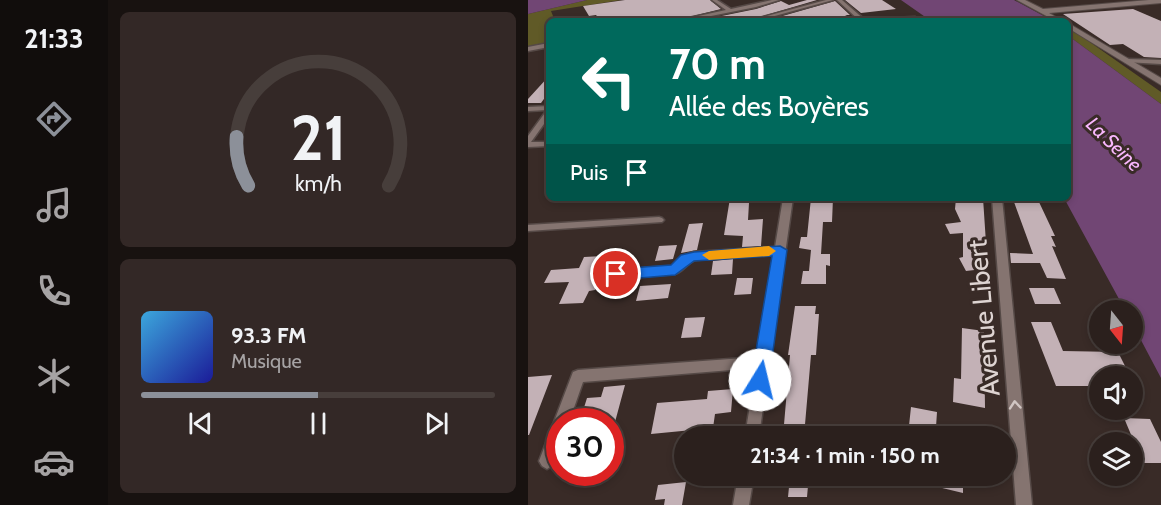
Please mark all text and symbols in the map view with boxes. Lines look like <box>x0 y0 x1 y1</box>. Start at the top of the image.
text: 21:33 <box>24 22 84 55</box>
text: 70 m <box>669 38 766 90</box>
icon: left <box>570 42 648 120</box>
text: Allée des Boyères <box>669 90 869 123</box>
icon: directions <box>33 98 75 140</box>
text: 21 <box>290 100 346 176</box>
water label: La Seine <box>1081 112 1147 176</box>
icon: arrive <box>620 156 653 189</box>
text: Puis <box>570 159 608 186</box>
text: km/h <box>295 171 341 197</box>
icon: music <box>33 184 75 226</box>
street label: Avenue Libert <box>960 238 1007 398</box>
pin <box>590 248 641 299</box>
icon: arrive <box>599 257 632 290</box>
icon: phone <box>33 270 75 312</box>
north arrow <box>1089 300 1143 354</box>
map controls <box>1089 300 1143 486</box>
text: 93.3 FM <box>231 322 306 349</box>
position arrow <box>728 348 792 412</box>
text: Musique <box>231 349 302 373</box>
icon: climate <box>33 355 75 397</box>
button: sound <box>1089 366 1143 420</box>
one-way arrow <box>1009 400 1022 409</box>
icon: previous <box>184 407 217 440</box>
icon: pause <box>302 407 335 440</box>
icon: next <box>420 407 453 440</box>
speed limit sign: 30 <box>546 408 624 486</box>
button: layers <box>1089 432 1143 486</box>
icon: car <box>33 441 75 483</box>
text: 21:34 · 1 min · 150 m <box>750 442 940 469</box>

